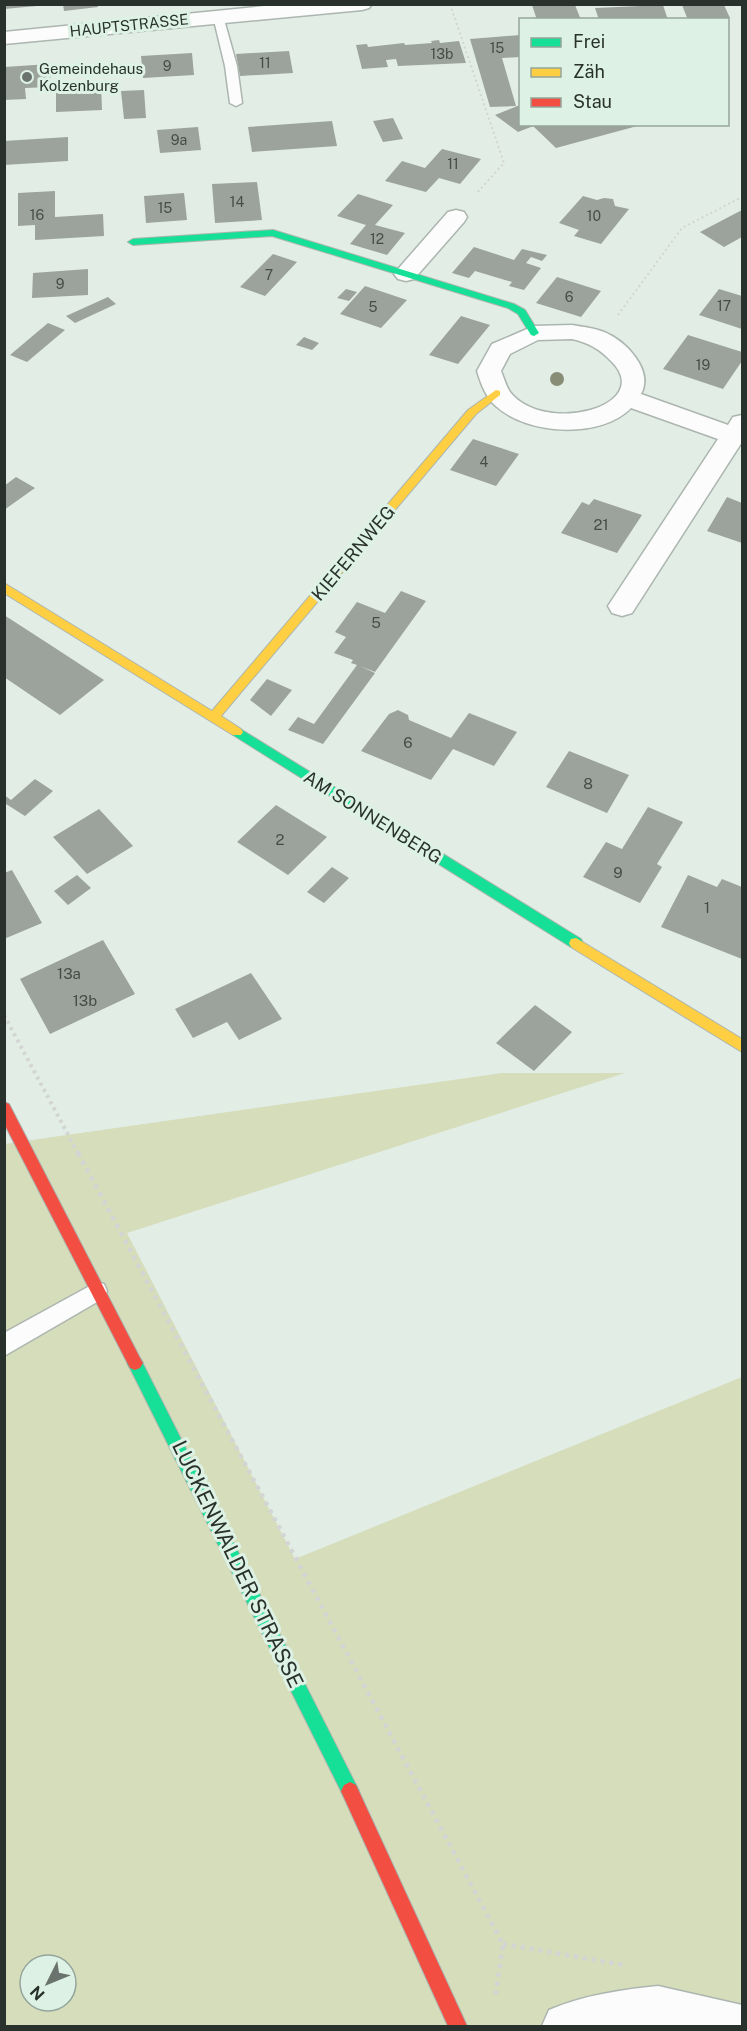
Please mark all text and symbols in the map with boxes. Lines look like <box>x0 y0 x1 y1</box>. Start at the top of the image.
street label: HAUPTSTRASSE <box>69 10 189 40</box>
legend <box>519 18 729 126</box>
text: Frei <box>573 31 605 52</box>
house number: 15 <box>490 40 504 56</box>
house number: 13b <box>431 46 453 62</box>
house number: 11 <box>259 55 271 71</box>
house number: 9 <box>163 58 172 74</box>
place label: Gemeindehaus Kolzenburg <box>39 60 143 94</box>
text: Zäh <box>573 61 605 82</box>
marker: Gemeindehaus Kolzenburg <box>20 70 34 84</box>
text: Stau <box>573 91 612 112</box>
house number: 9a <box>171 132 187 148</box>
house number: 11 <box>447 156 459 172</box>
house number: 14 <box>230 194 244 210</box>
house number: 15 <box>158 200 172 216</box>
house number: 16 <box>30 207 44 223</box>
house number: 10 <box>587 208 601 224</box>
house number: 12 <box>370 231 384 247</box>
house number: 7 <box>265 267 273 283</box>
house number: 9 <box>56 276 65 292</box>
house number: 6 <box>565 289 574 305</box>
house number: 17 <box>717 298 731 314</box>
house number: 5 <box>369 299 378 315</box>
house number: 19 <box>696 357 710 373</box>
house number: 4 <box>480 454 489 470</box>
street label: KIEFERNWEG <box>307 501 399 605</box>
house number: 21 <box>593 516 609 533</box>
house number: 5 <box>371 614 381 631</box>
house number: 6 <box>403 734 413 751</box>
street label: AM SONNENBERG <box>300 766 446 868</box>
house number: 8 <box>583 775 593 792</box>
house number: 2 <box>276 831 285 848</box>
house number: 9 <box>613 864 623 881</box>
house number: 1 <box>704 899 710 916</box>
house number: 13a <box>57 965 81 982</box>
house number: 13b <box>73 992 97 1009</box>
street label: LUCKENWALDER STRASSE <box>167 1436 309 1692</box>
north arrow <box>18 1953 78 2013</box>
text: N <box>26 1982 49 2004</box>

